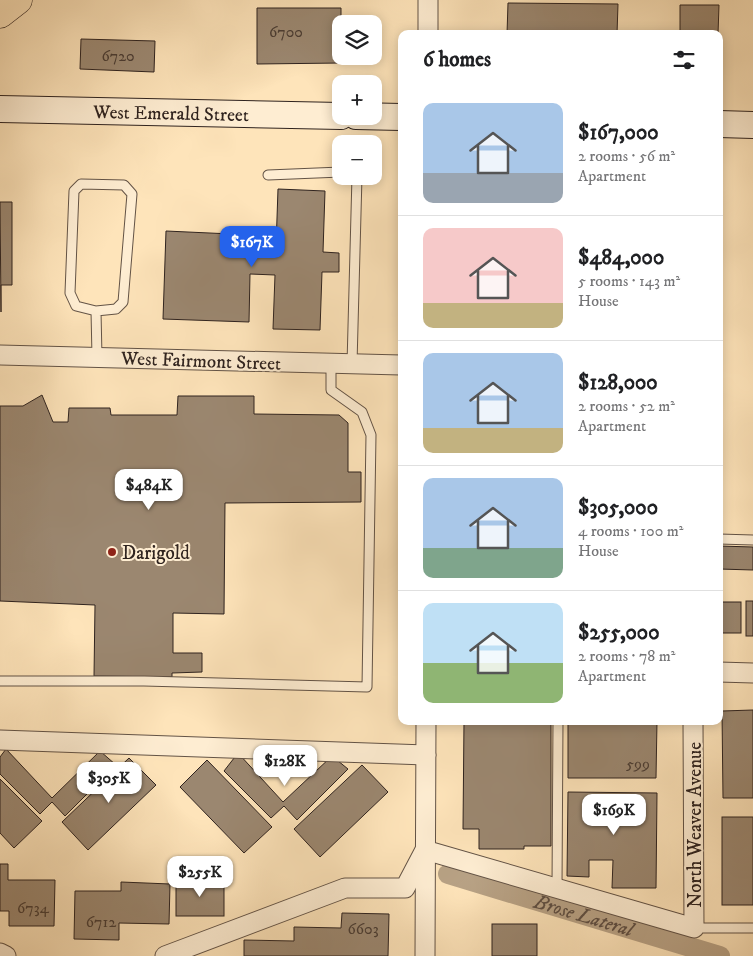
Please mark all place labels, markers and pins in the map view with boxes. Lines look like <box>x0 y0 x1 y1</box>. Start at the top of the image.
pin: $167K <box>217 226 287 268</box>
pin: $484K <box>114 468 184 511</box>
place label: Darigold <box>122 542 190 565</box>
marker: Darigold <box>106 546 118 558</box>
pin: $128K <box>250 744 320 787</box>
pin: $305K <box>74 762 144 804</box>
pin: $169K <box>579 794 649 836</box>
pin: $255K <box>165 856 235 898</box>

